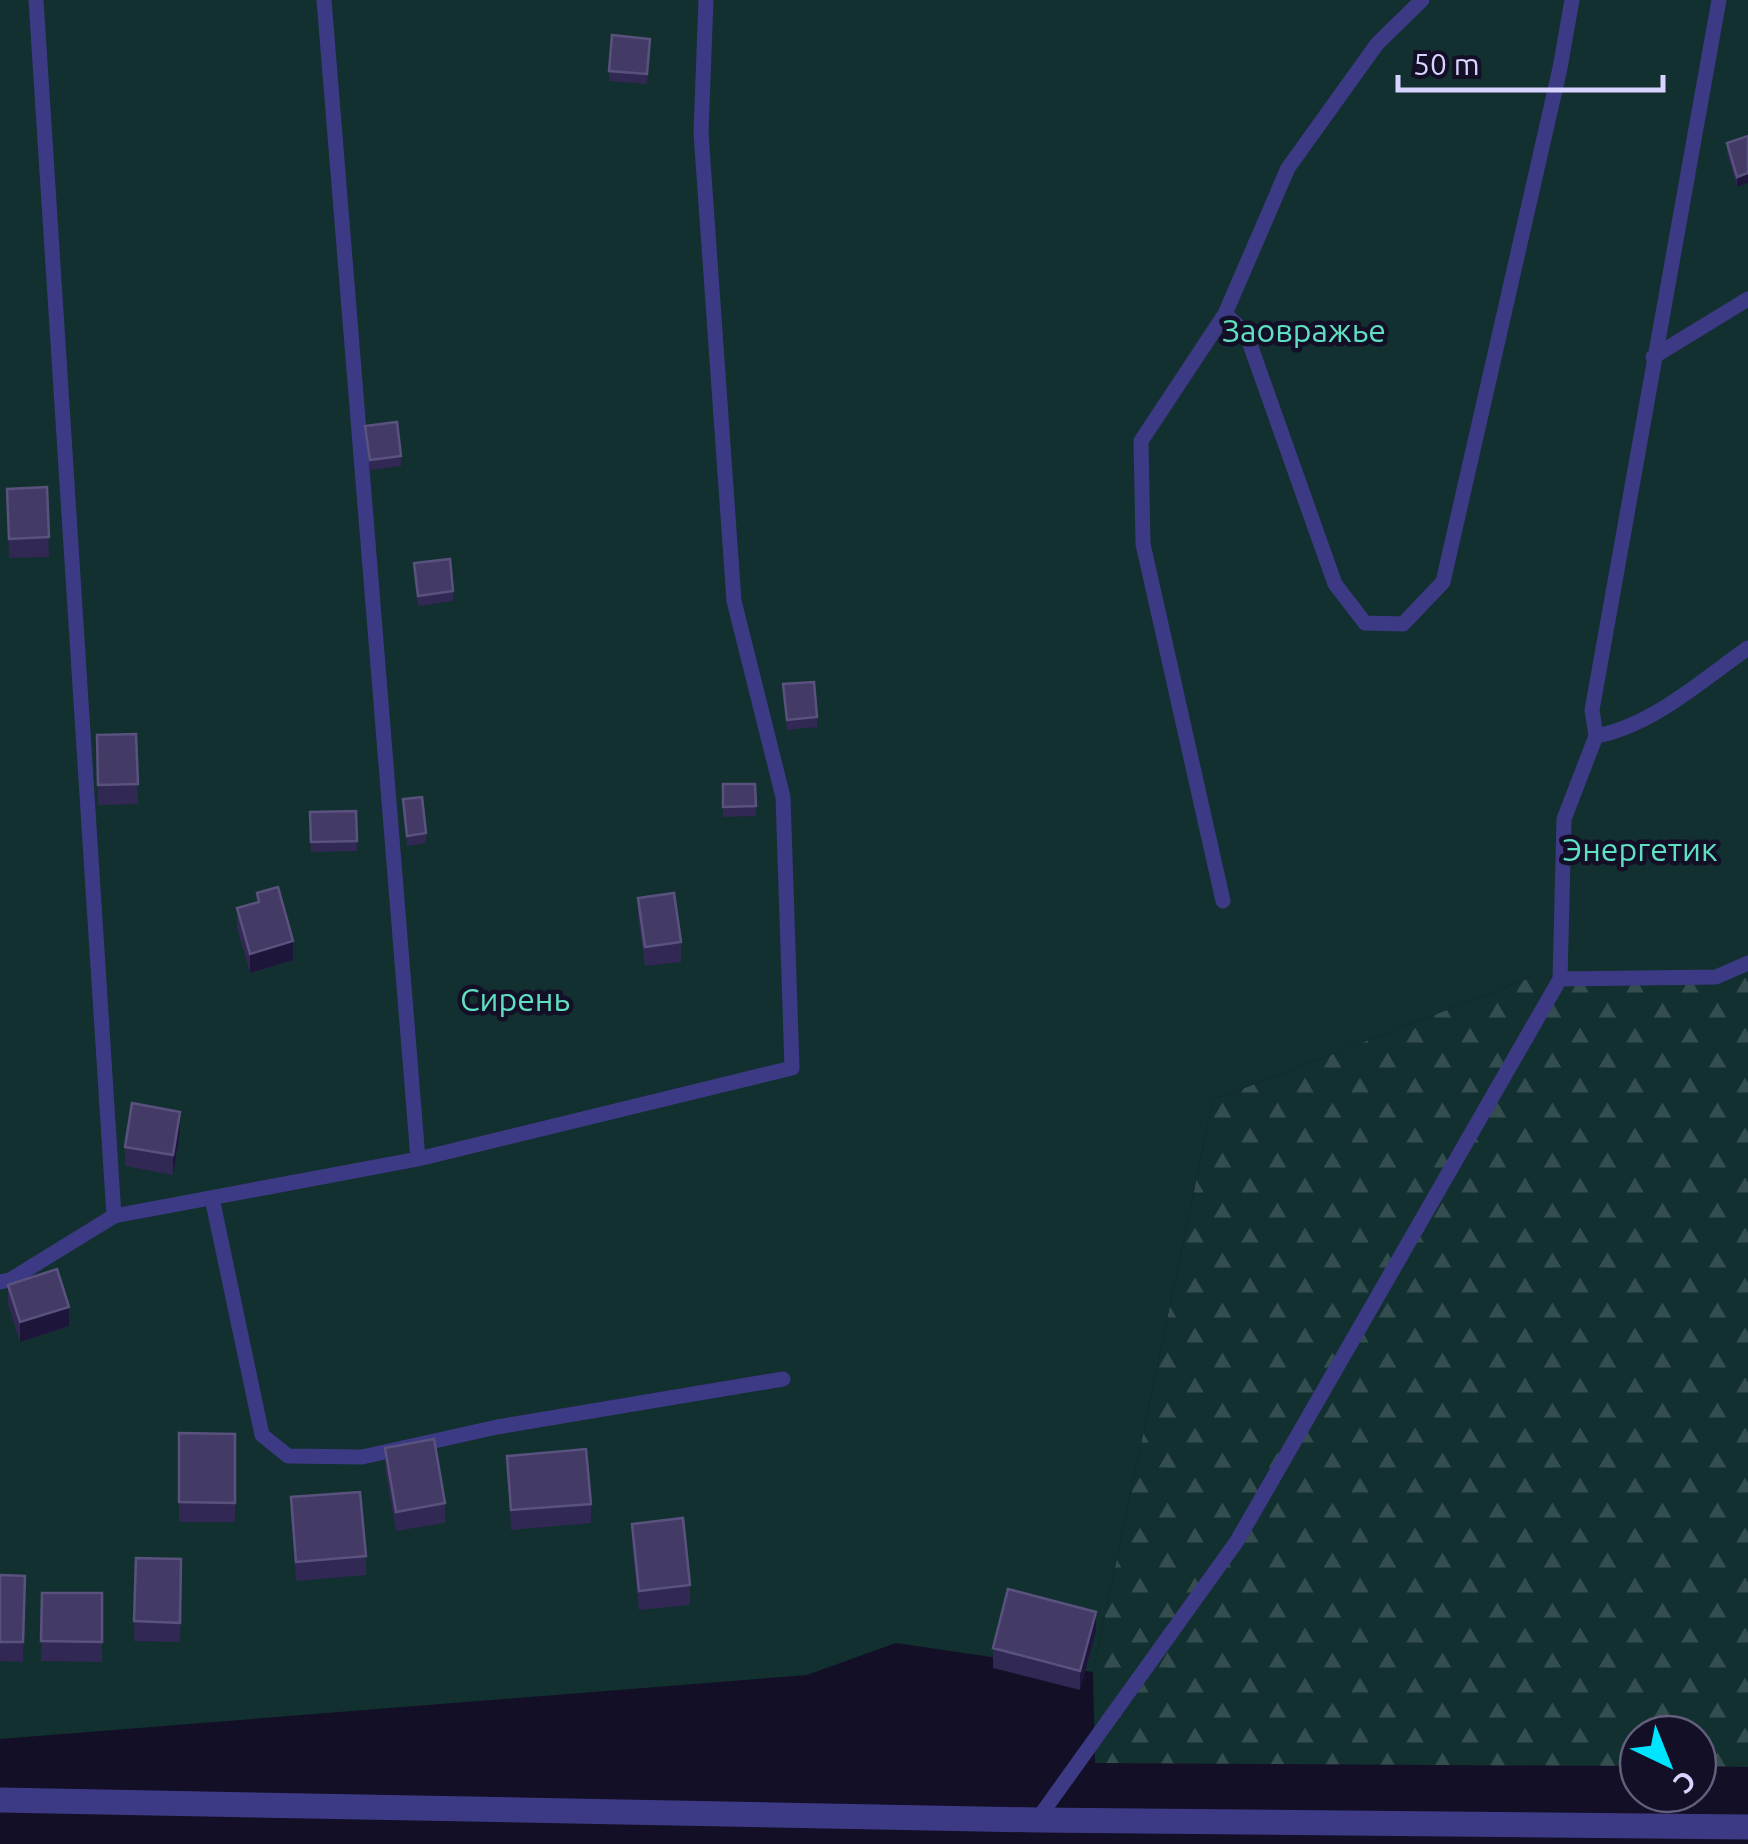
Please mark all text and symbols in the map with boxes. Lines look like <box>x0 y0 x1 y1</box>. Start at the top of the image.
scale bar <box>1398 30 1663 92</box>
text: 50 m <box>1413 47 1480 81</box>
park label: Заовражье <box>1222 312 1386 348</box>
park label: Энергетик <box>1563 831 1717 867</box>
park label: Сирень <box>460 981 570 1017</box>
north arrow <box>1618 1714 1718 1814</box>
text: С <box>1668 1765 1703 1800</box>

